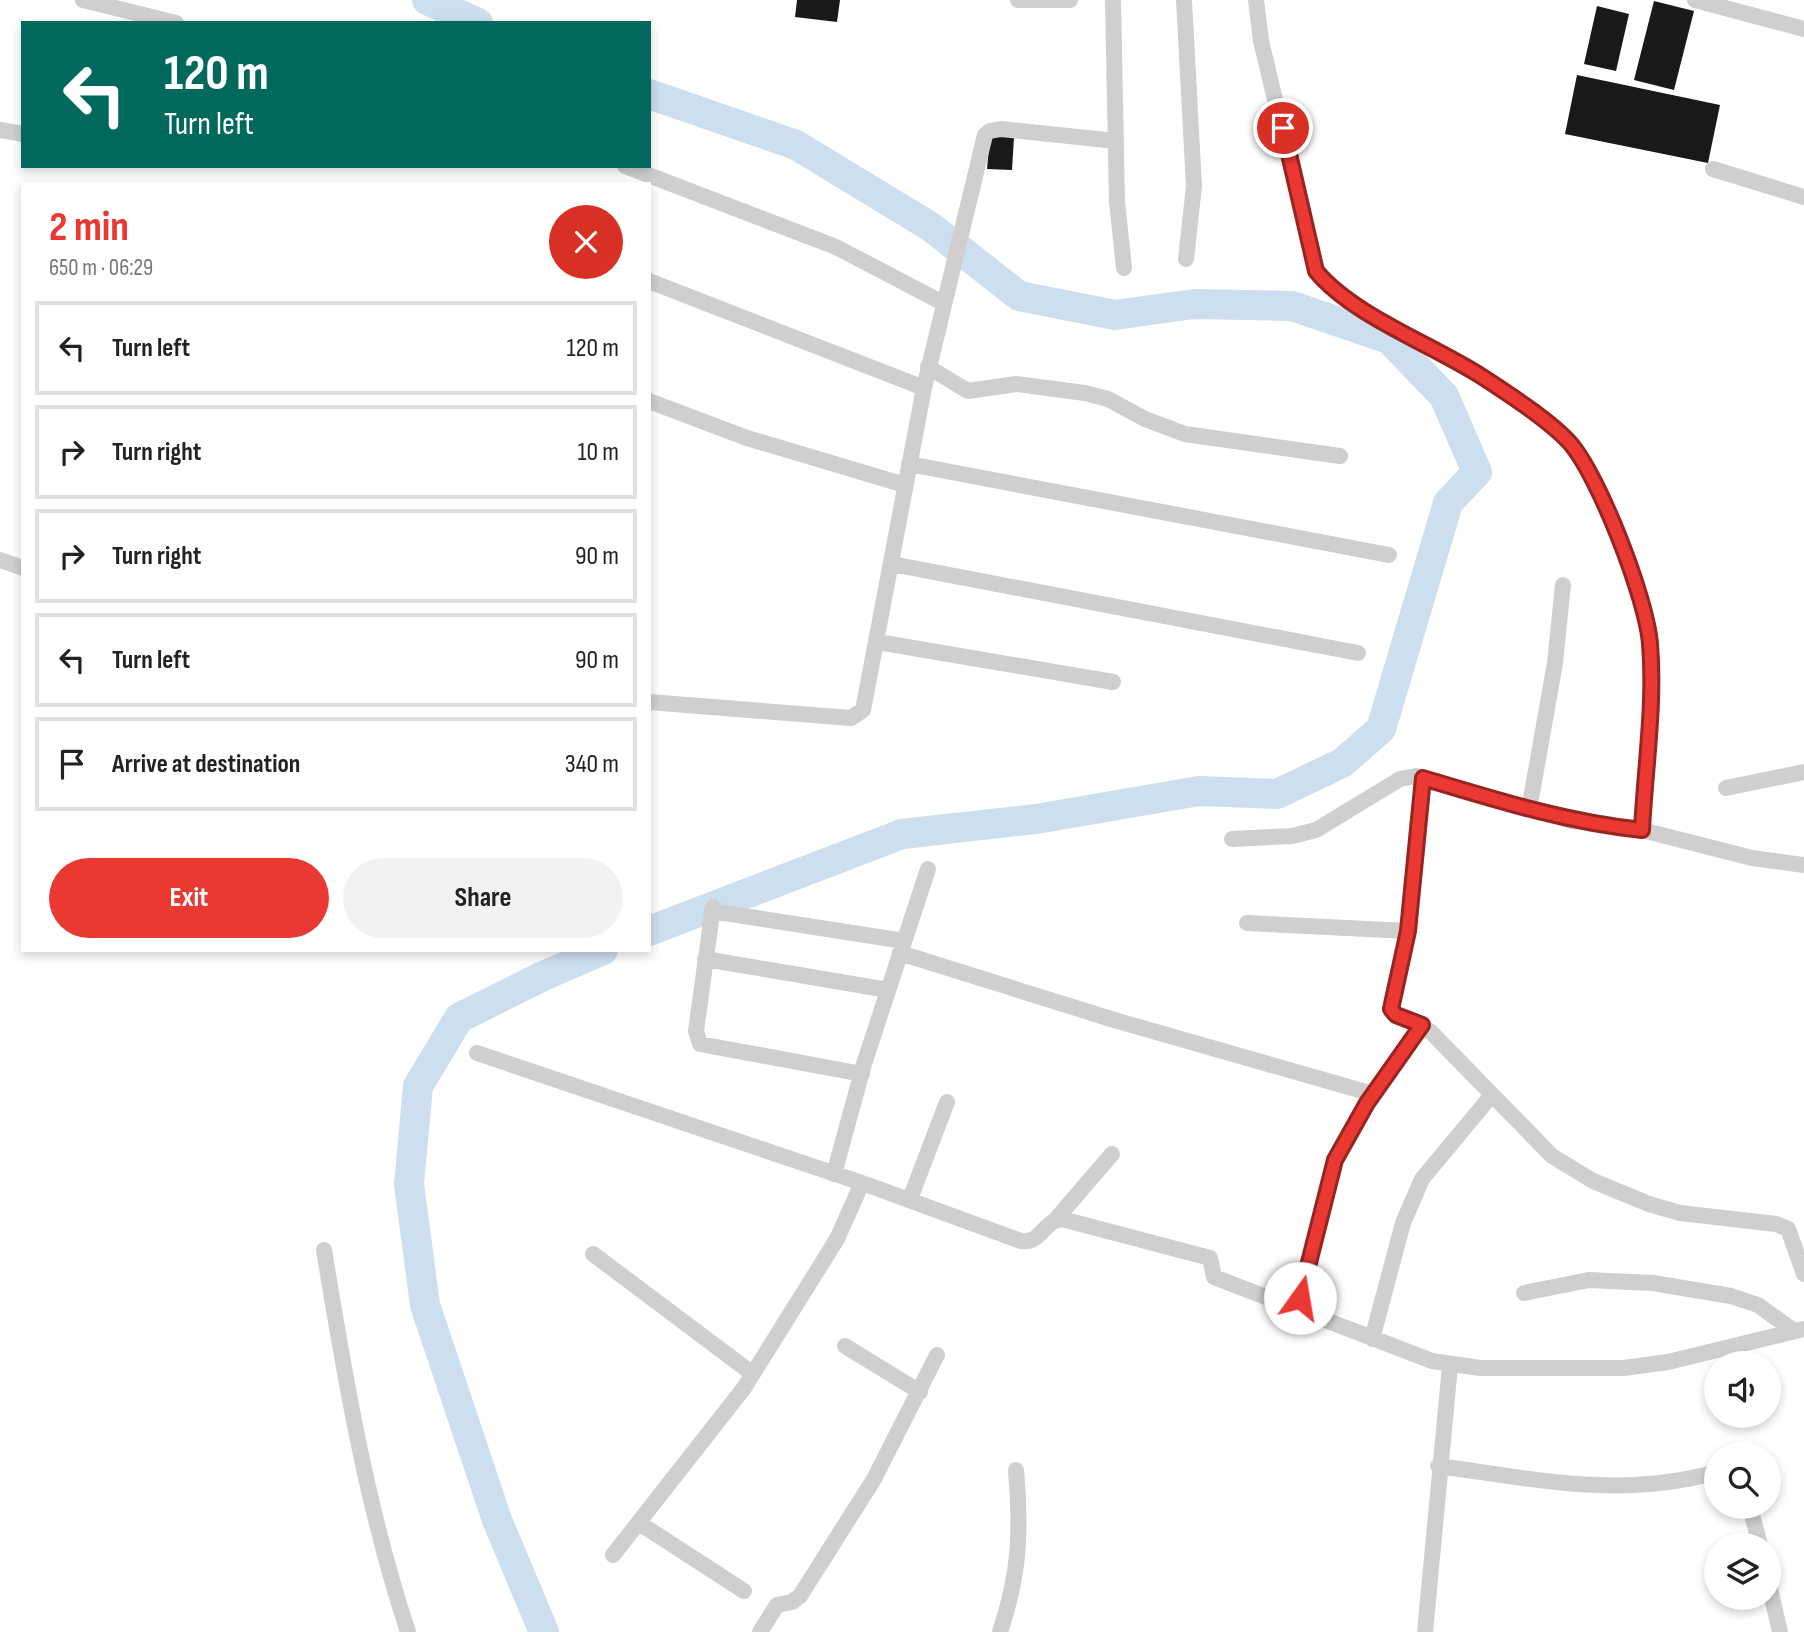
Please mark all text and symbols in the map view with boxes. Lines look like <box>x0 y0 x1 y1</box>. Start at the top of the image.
text: 120 m <box>164 45 269 104</box>
icon: left <box>49 49 140 140</box>
pin <box>1253 98 1313 158</box>
text: Turn left <box>164 105 254 144</box>
icon: arrive <box>1264 109 1302 147</box>
text: 2 min <box>49 202 129 253</box>
button: close <box>549 205 623 279</box>
text: 650 m · 06:29 <box>49 254 153 282</box>
icon: left <box>53 329 91 367</box>
text: Turn left <box>112 333 190 364</box>
text: 120 m <box>566 333 619 364</box>
icon: right <box>53 433 91 471</box>
text: Turn right <box>112 437 201 468</box>
text: 10 m <box>577 437 619 468</box>
icon: right <box>53 537 91 575</box>
text: Turn right <box>112 541 201 572</box>
text: 90 m <box>575 541 619 572</box>
icon: left <box>53 641 91 679</box>
text: Turn left <box>112 645 190 676</box>
text: 90 m <box>575 645 619 676</box>
icon: arrive <box>53 745 91 783</box>
text: Arrive at destination <box>112 749 300 780</box>
text: 340 m <box>565 749 619 780</box>
button: Exit <box>49 858 329 938</box>
button: Share <box>343 858 623 938</box>
position arrow <box>1263 1261 1337 1335</box>
map controls <box>1704 1351 1781 1610</box>
button: sound <box>1704 1351 1781 1428</box>
button: search <box>1704 1442 1781 1519</box>
button: layers <box>1704 1533 1781 1610</box>

